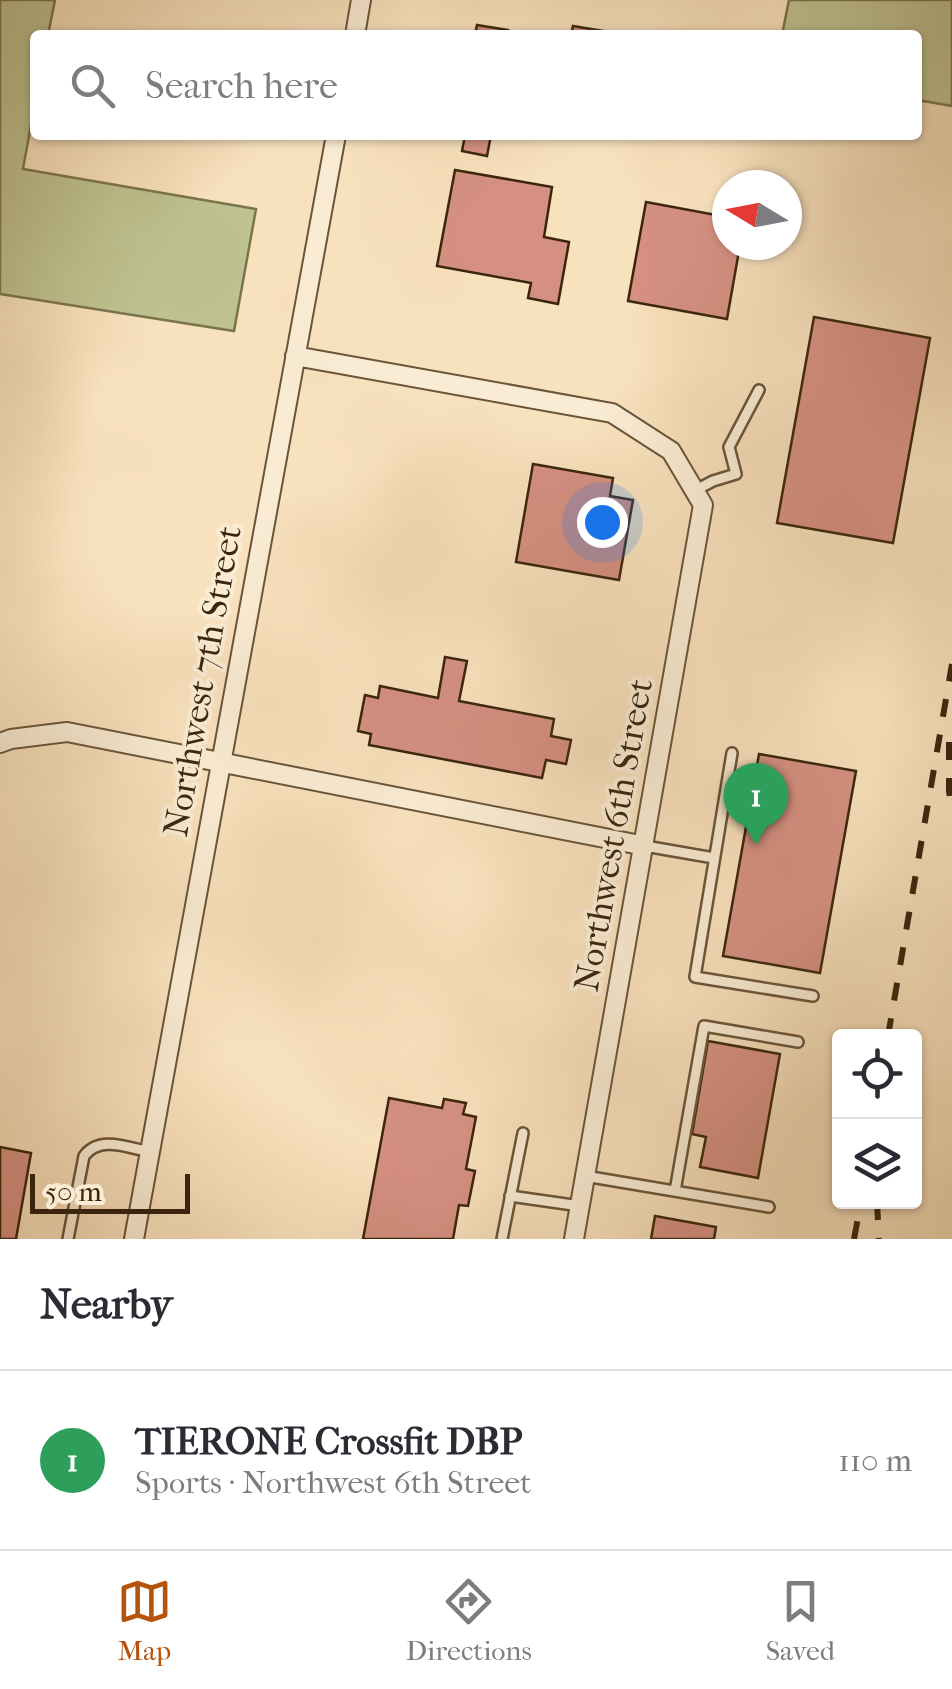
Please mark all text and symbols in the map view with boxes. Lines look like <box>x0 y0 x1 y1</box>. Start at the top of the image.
search box <box>30 30 922 140</box>
icon: search <box>65 58 120 113</box>
text: Search here <box>145 63 338 108</box>
north arrow <box>712 170 802 260</box>
your location <box>577 497 628 548</box>
street label: Northwest 7th Street <box>155 522 250 839</box>
street label: Northwest 6th Street <box>566 675 661 994</box>
pin: 1 <box>724 762 788 845</box>
map controls <box>832 1029 922 1209</box>
button: locate <box>832 1029 922 1119</box>
button: layers <box>832 1119 922 1209</box>
scale bar <box>30 1169 190 1214</box>
text: 50 m <box>45 1175 102 1208</box>
text: Nearby <box>40 1280 172 1329</box>
text: TIERONE Crossfit DBP <box>135 1419 522 1464</box>
text: 1 <box>67 1442 78 1479</box>
text: 110 m <box>838 1442 912 1479</box>
text: Sports · Northwest 6th Street <box>135 1464 531 1501</box>
tab: Map <box>117 1574 172 1667</box>
tab: Directions <box>406 1574 532 1667</box>
tab: Saved <box>766 1574 835 1667</box>

